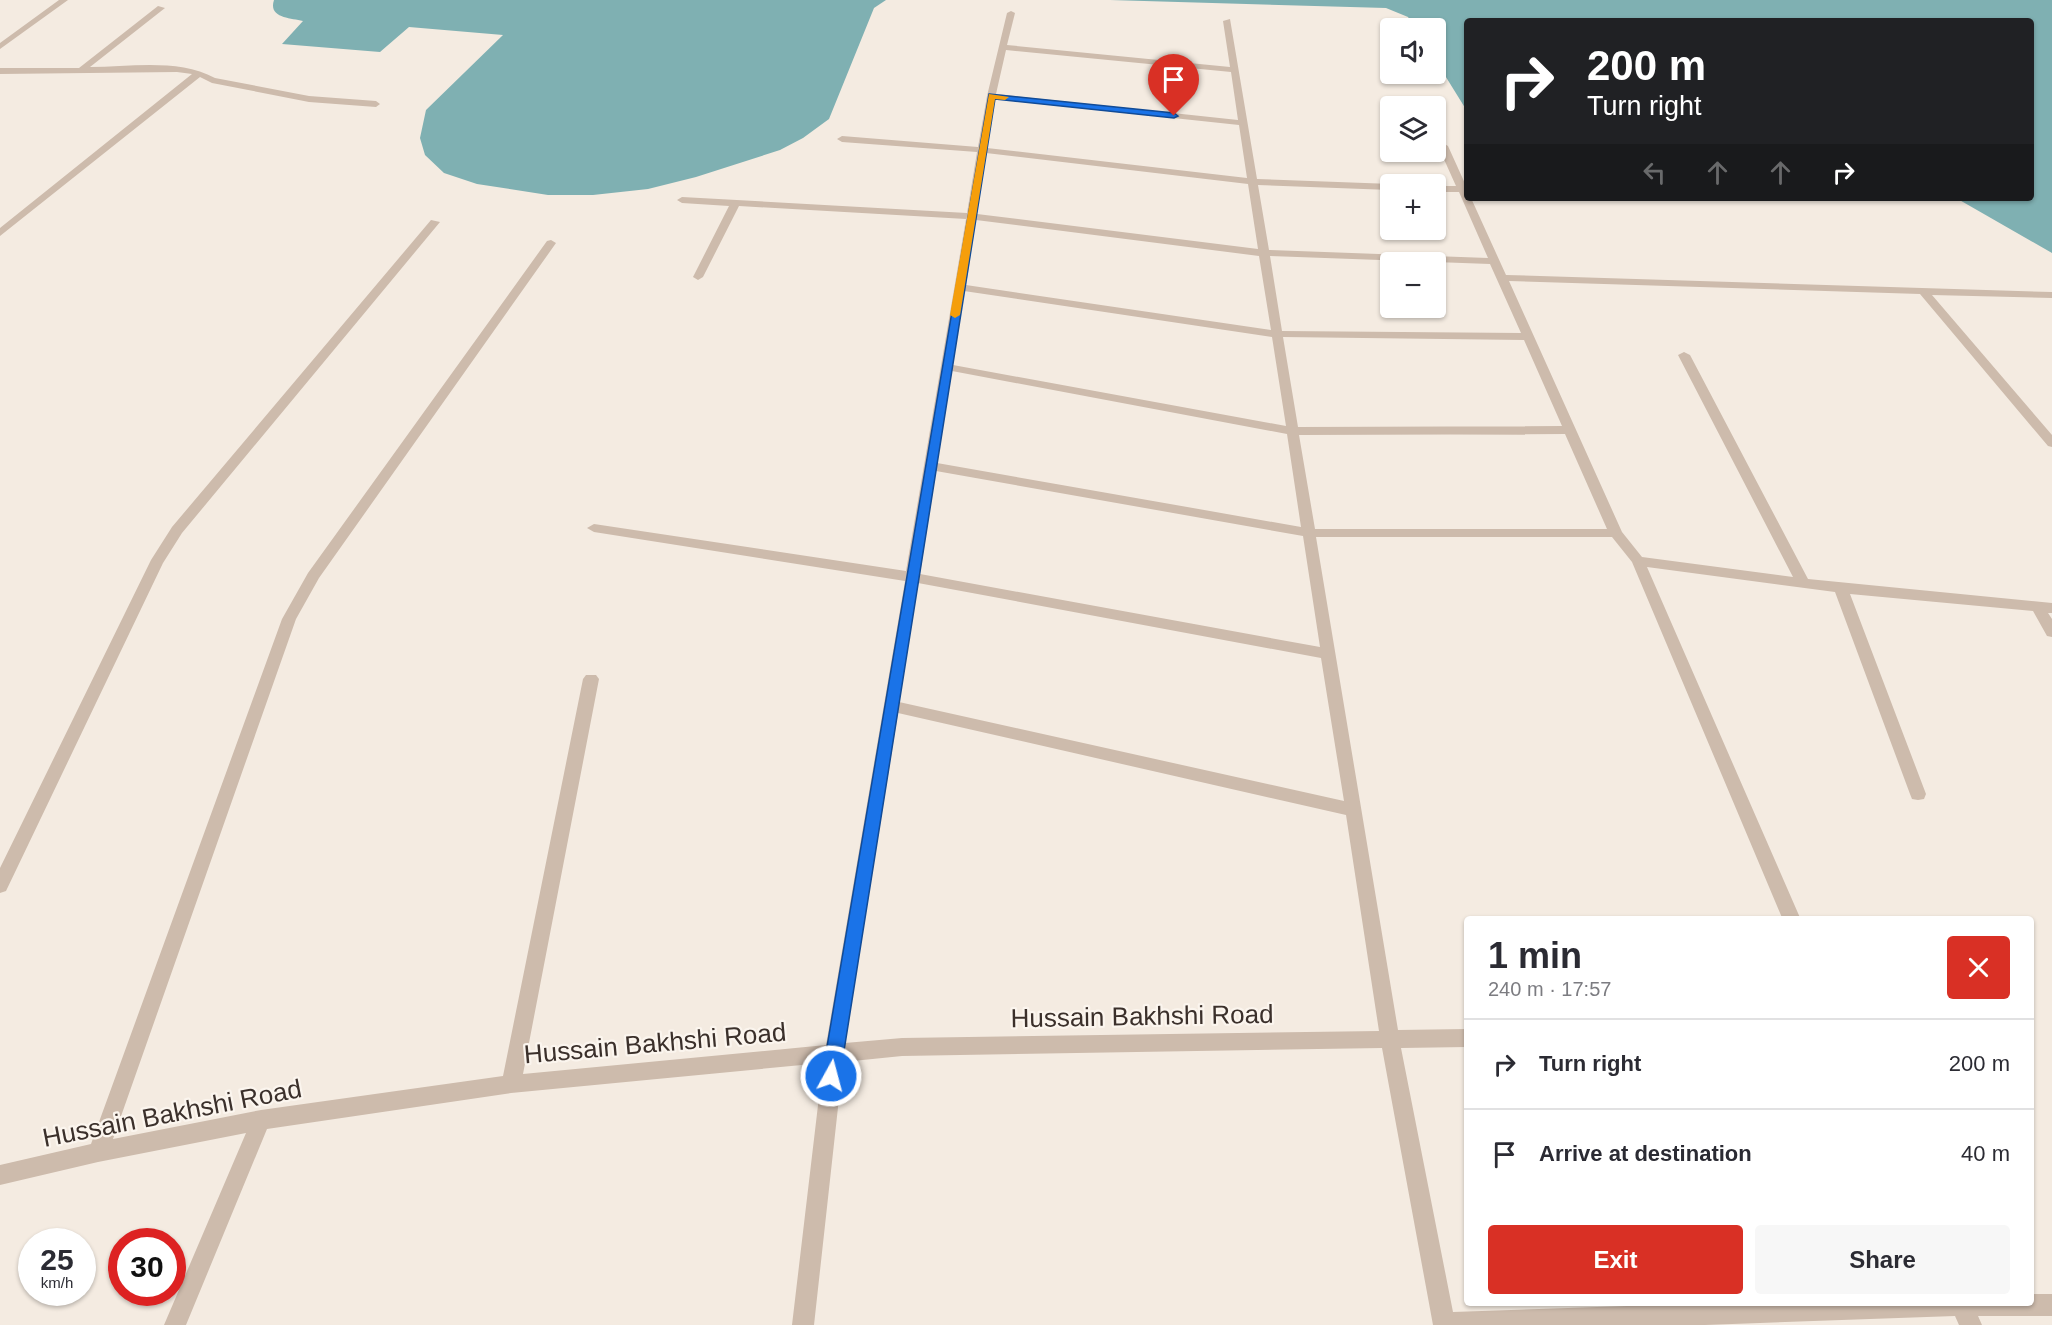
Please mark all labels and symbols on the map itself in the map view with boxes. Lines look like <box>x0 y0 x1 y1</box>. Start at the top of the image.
pin <box>1148 54 1199 116</box>
street label: Hussain Bakhshi Road <box>1010 999 1274 1033</box>
street label: Hussain Bakhshi Road <box>523 1017 787 1069</box>
position arrow <box>799 1044 863 1108</box>
street label: Hussain Bakhshi Road <box>40 1073 304 1153</box>
speed limit sign: 30 <box>108 1228 186 1306</box>

